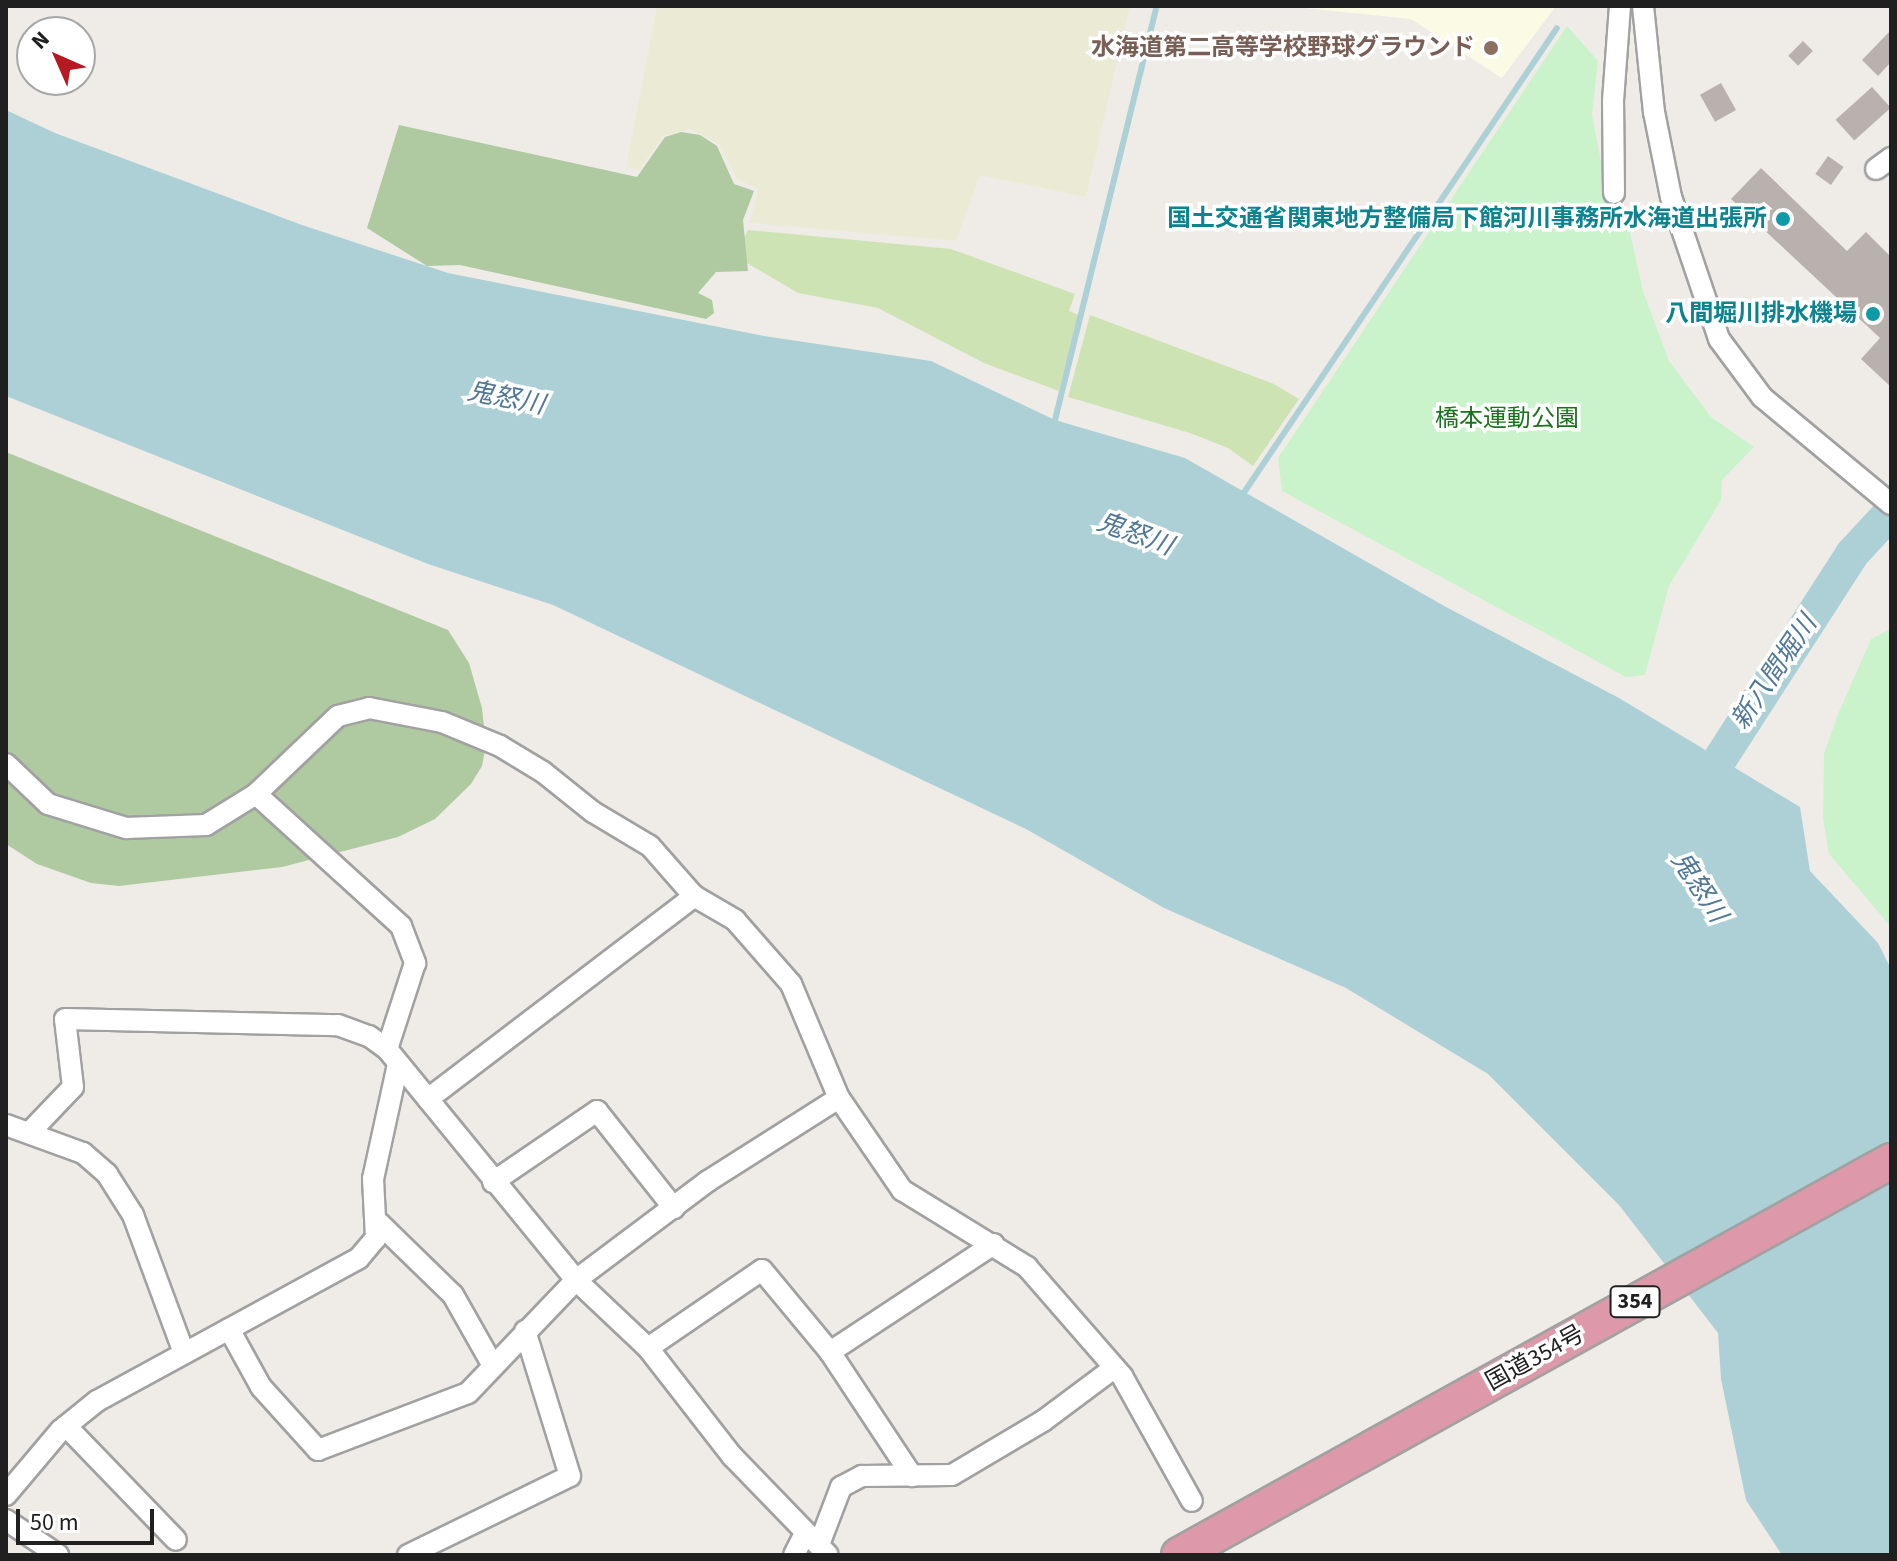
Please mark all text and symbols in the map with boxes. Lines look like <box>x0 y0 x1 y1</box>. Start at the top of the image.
north arrow <box>16 16 96 96</box>
text: N <box>24 24 57 57</box>
place label: 水海道第二高等学校野球グラウンド <box>1091 34 1475 62</box>
marker: 水海道第二高等学校野球グラウンド <box>1482 39 1500 57</box>
place label: 国土交通省関東地方整備局下館河川事務所水海道出張所 <box>1167 205 1767 233</box>
marker: 国土交通省関東地方整備局下館河川事務所水海道出張所 <box>1774 210 1792 228</box>
place label: 八間堀川排水機場 <box>1665 300 1857 328</box>
marker: 八間堀川排水機場 <box>1864 305 1882 323</box>
water label: 鬼怒川 <box>465 375 547 421</box>
park label: 橋本運動公園 <box>1435 405 1579 433</box>
water label: 鬼怒川 <box>1093 506 1177 562</box>
water label: 新八間堀川 <box>1725 609 1823 735</box>
water label: 鬼怒川 <box>1665 846 1733 928</box>
road number: 354 <box>1609 1284 1661 1320</box>
street label: 国道354号 <box>1481 1319 1589 1397</box>
scale bar <box>20 1493 158 1543</box>
text: 50 m <box>30 1505 79 1540</box>

